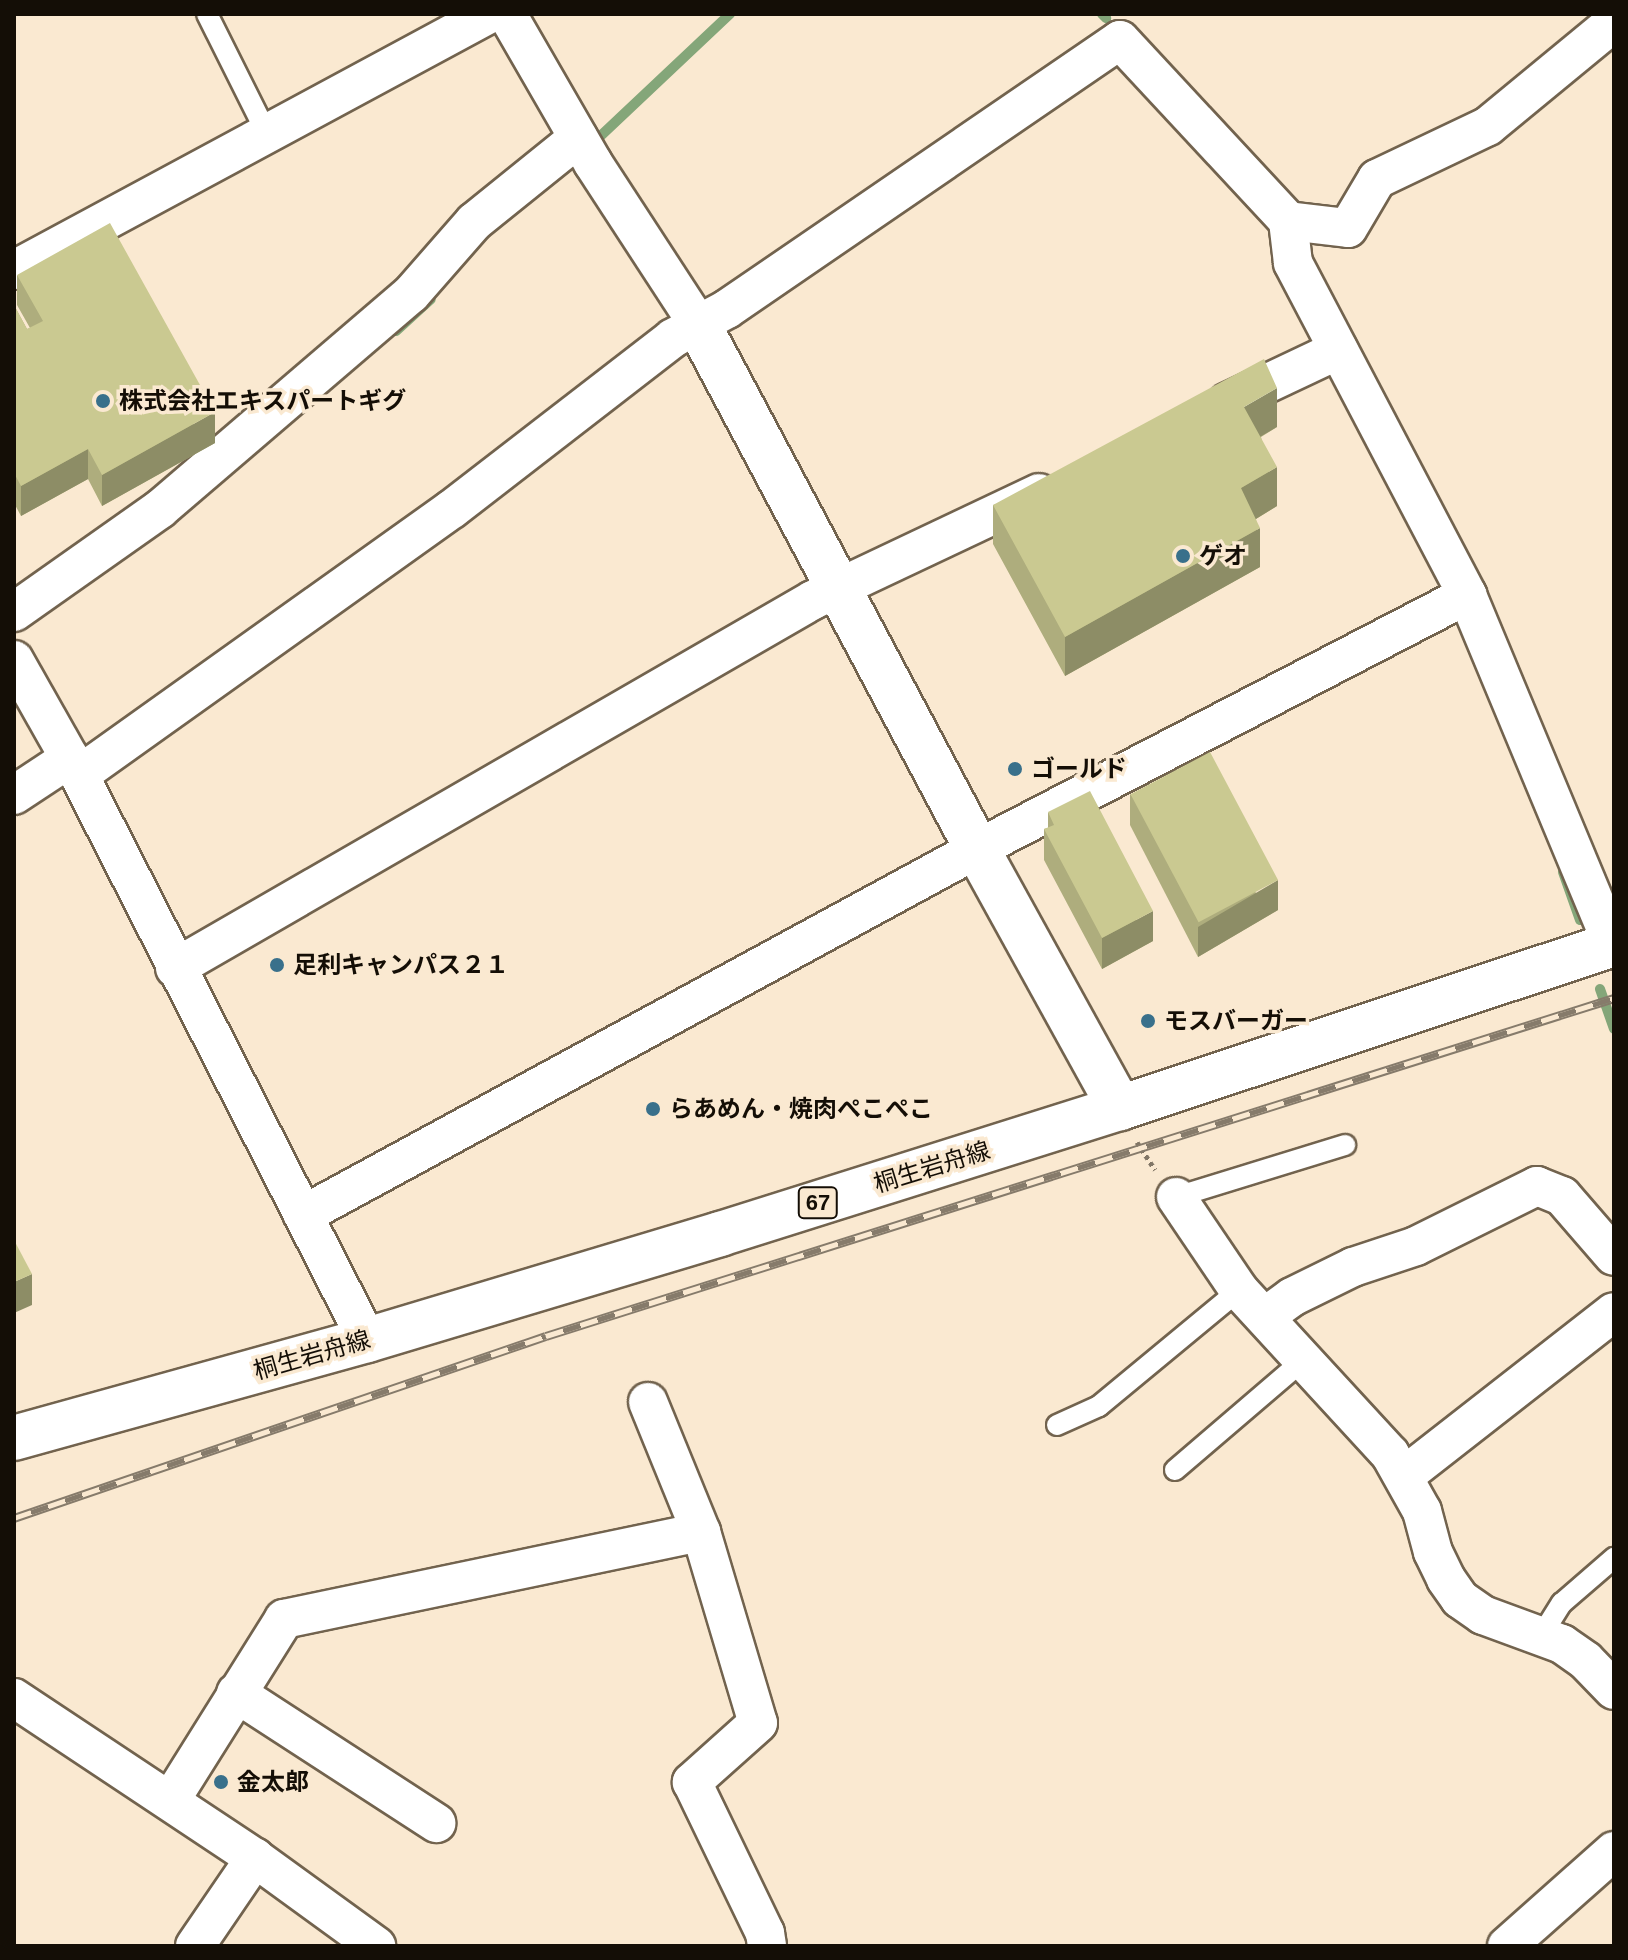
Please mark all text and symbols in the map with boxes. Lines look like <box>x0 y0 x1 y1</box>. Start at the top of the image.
place label: 株式会社エキスパートギグ <box>119 387 407 415</box>
marker: 株式会社エキスパートギグ <box>94 392 112 410</box>
place label: ゲオ <box>1199 542 1247 570</box>
marker: ゲオ <box>1174 547 1192 565</box>
place label: ゴールド <box>1031 755 1127 783</box>
marker: ゴールド <box>1006 760 1024 778</box>
place label: 足利キャンパス２１ <box>293 951 509 979</box>
marker: 足利キャンパス２１ <box>268 956 286 974</box>
place label: モスバーガー <box>1164 1007 1308 1035</box>
marker: モスバーガー <box>1139 1012 1157 1030</box>
place label: らあめん・焼肉ぺこぺこ <box>669 1095 933 1123</box>
marker: らあめん・焼肉ぺこぺこ <box>644 1100 662 1118</box>
street label: 桐生岩舟線 <box>870 1136 994 1198</box>
road number: 67 <box>796 1185 840 1221</box>
street label: 桐生岩舟線 <box>250 1325 374 1385</box>
place label: 金太郎 <box>237 1768 309 1796</box>
marker: 金太郎 <box>212 1773 230 1791</box>

